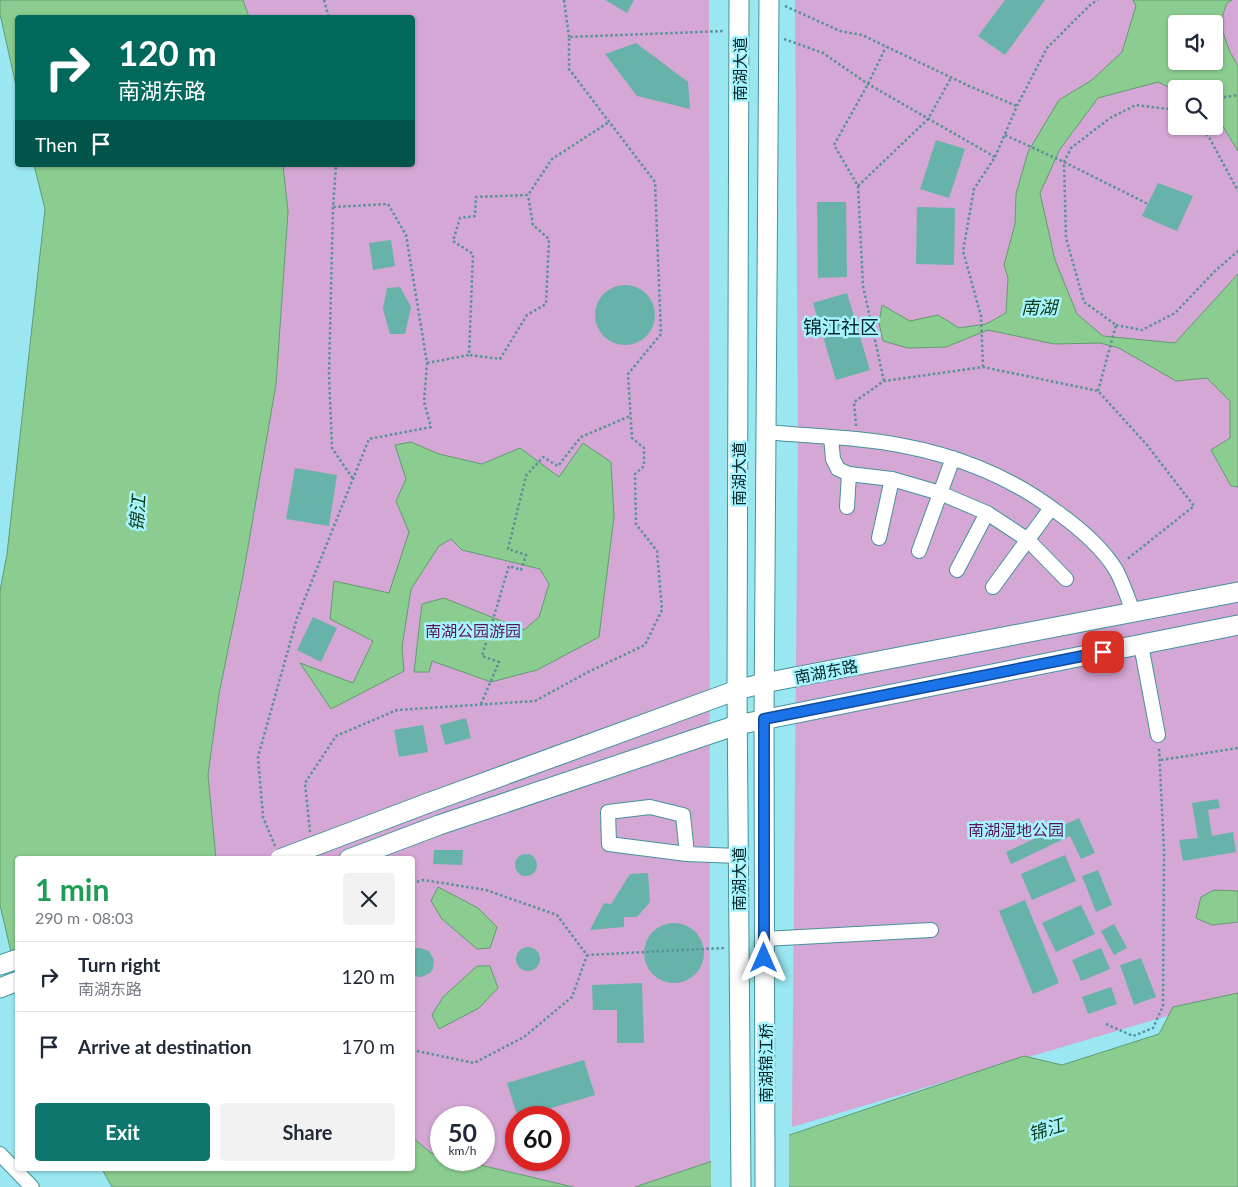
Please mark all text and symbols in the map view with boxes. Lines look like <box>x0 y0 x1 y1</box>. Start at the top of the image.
map controls <box>1168 15 1223 135</box>
button: sound <box>1168 15 1223 70</box>
text: 120 m <box>118 31 217 73</box>
icon: right <box>35 35 100 100</box>
street label: 南湖大道 <box>730 37 749 101</box>
text: 南湖东路 <box>118 77 206 104</box>
button: search <box>1168 80 1223 135</box>
icon: arrive <box>87 130 115 158</box>
text: Then <box>35 133 77 156</box>
water label: 南湖 <box>1021 296 1060 318</box>
district label: 锦江社区 <box>803 315 879 338</box>
street label: 南湖大道 <box>729 442 748 506</box>
water label: 锦江 <box>125 492 149 532</box>
park label: 南湖公园游园 <box>425 621 521 640</box>
pin <box>1082 631 1124 673</box>
icon: arrive <box>1089 638 1117 666</box>
street label: 南湖东路 <box>793 656 859 686</box>
park label: 南湖湿地公园 <box>968 820 1064 839</box>
street label: 南湖大道 <box>729 847 748 911</box>
text: 1 min <box>35 871 109 907</box>
button: close <box>343 873 395 925</box>
text: 290 m · 08:03 <box>35 908 134 927</box>
position arrow <box>737 931 789 983</box>
text: Turn right <box>78 953 160 976</box>
icon: right <box>35 963 63 991</box>
text: 120 m <box>341 965 395 988</box>
text: 南湖东路 <box>78 979 142 998</box>
street label: 南湖锦江桥 <box>756 1023 775 1103</box>
icon: arrive <box>35 1033 63 1061</box>
text: Arrive at destination <box>78 1035 251 1058</box>
text: 170 m <box>341 1035 395 1058</box>
button: Exit <box>35 1103 210 1161</box>
button: Share <box>220 1103 395 1161</box>
speed limit sign: 60 <box>505 1106 570 1171</box>
water label: 锦江 <box>1026 1113 1068 1145</box>
text: 50 <box>448 1117 477 1147</box>
text: km/h <box>448 1143 477 1158</box>

